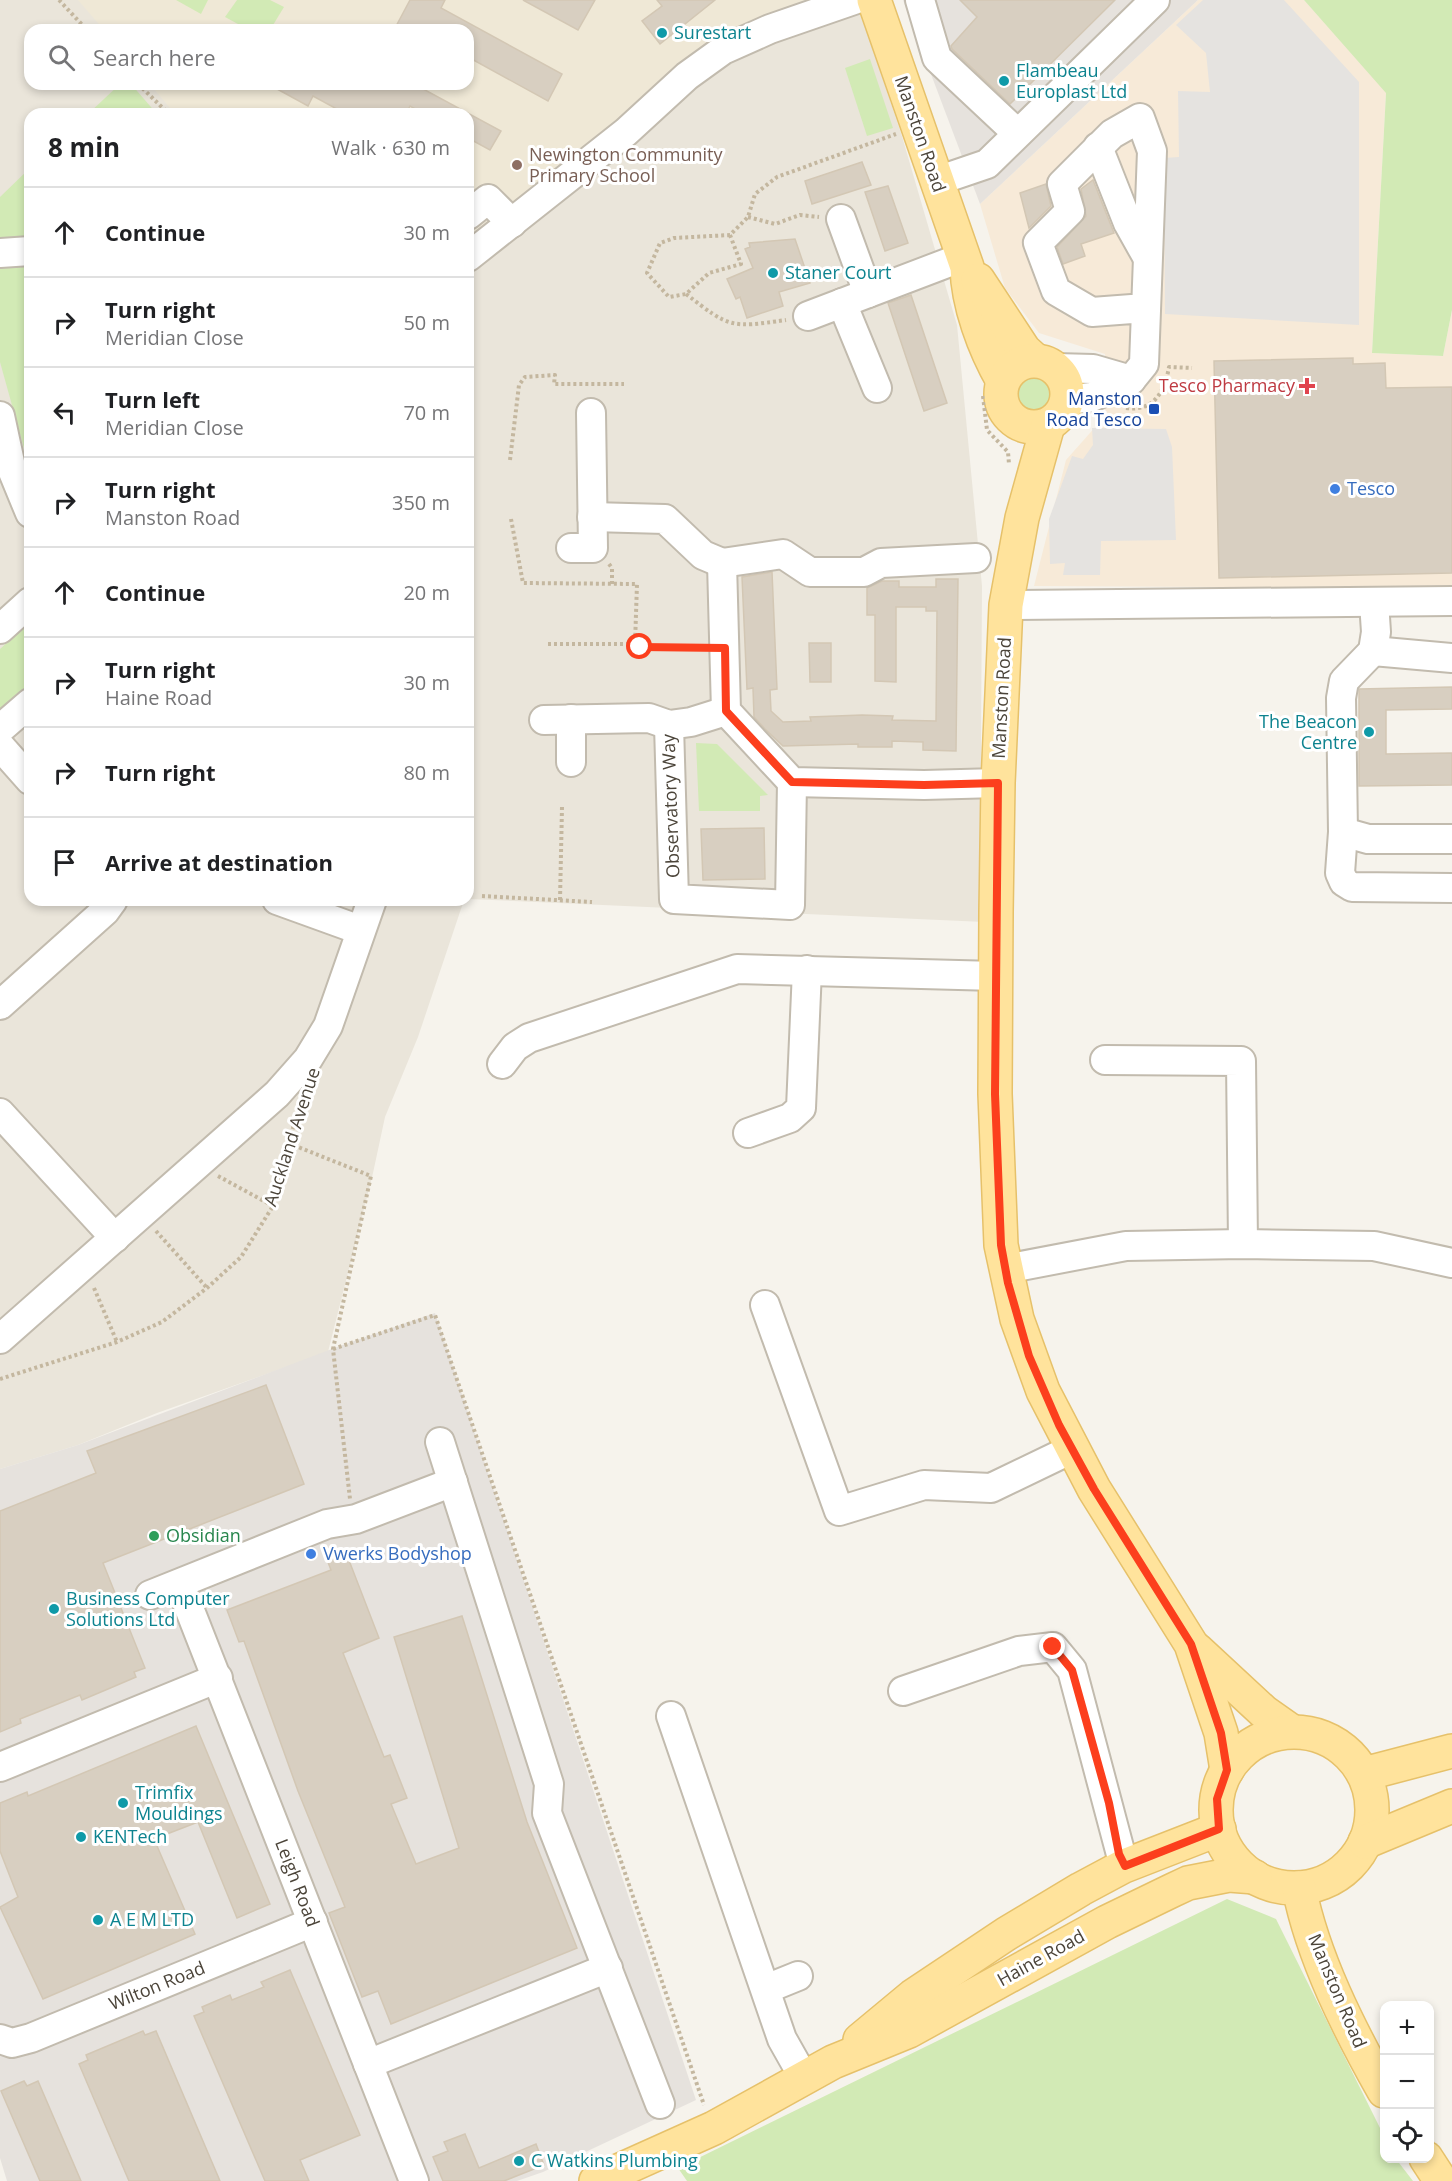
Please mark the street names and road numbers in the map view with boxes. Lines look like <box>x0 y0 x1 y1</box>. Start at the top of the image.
street label: Manston Road <box>890 72 952 195</box>
street label: Manston Road <box>986 637 1016 759</box>
street label: Observatory Way <box>655 733 685 878</box>
street label: Auckland Avenue <box>257 1064 325 1209</box>
street label: Leigh Road <box>270 1835 326 1930</box>
street label: Haine Road <box>992 1923 1089 1991</box>
street label: Manston Road <box>1303 1930 1373 2051</box>
street label: Wilton Road <box>105 1955 208 2015</box>

